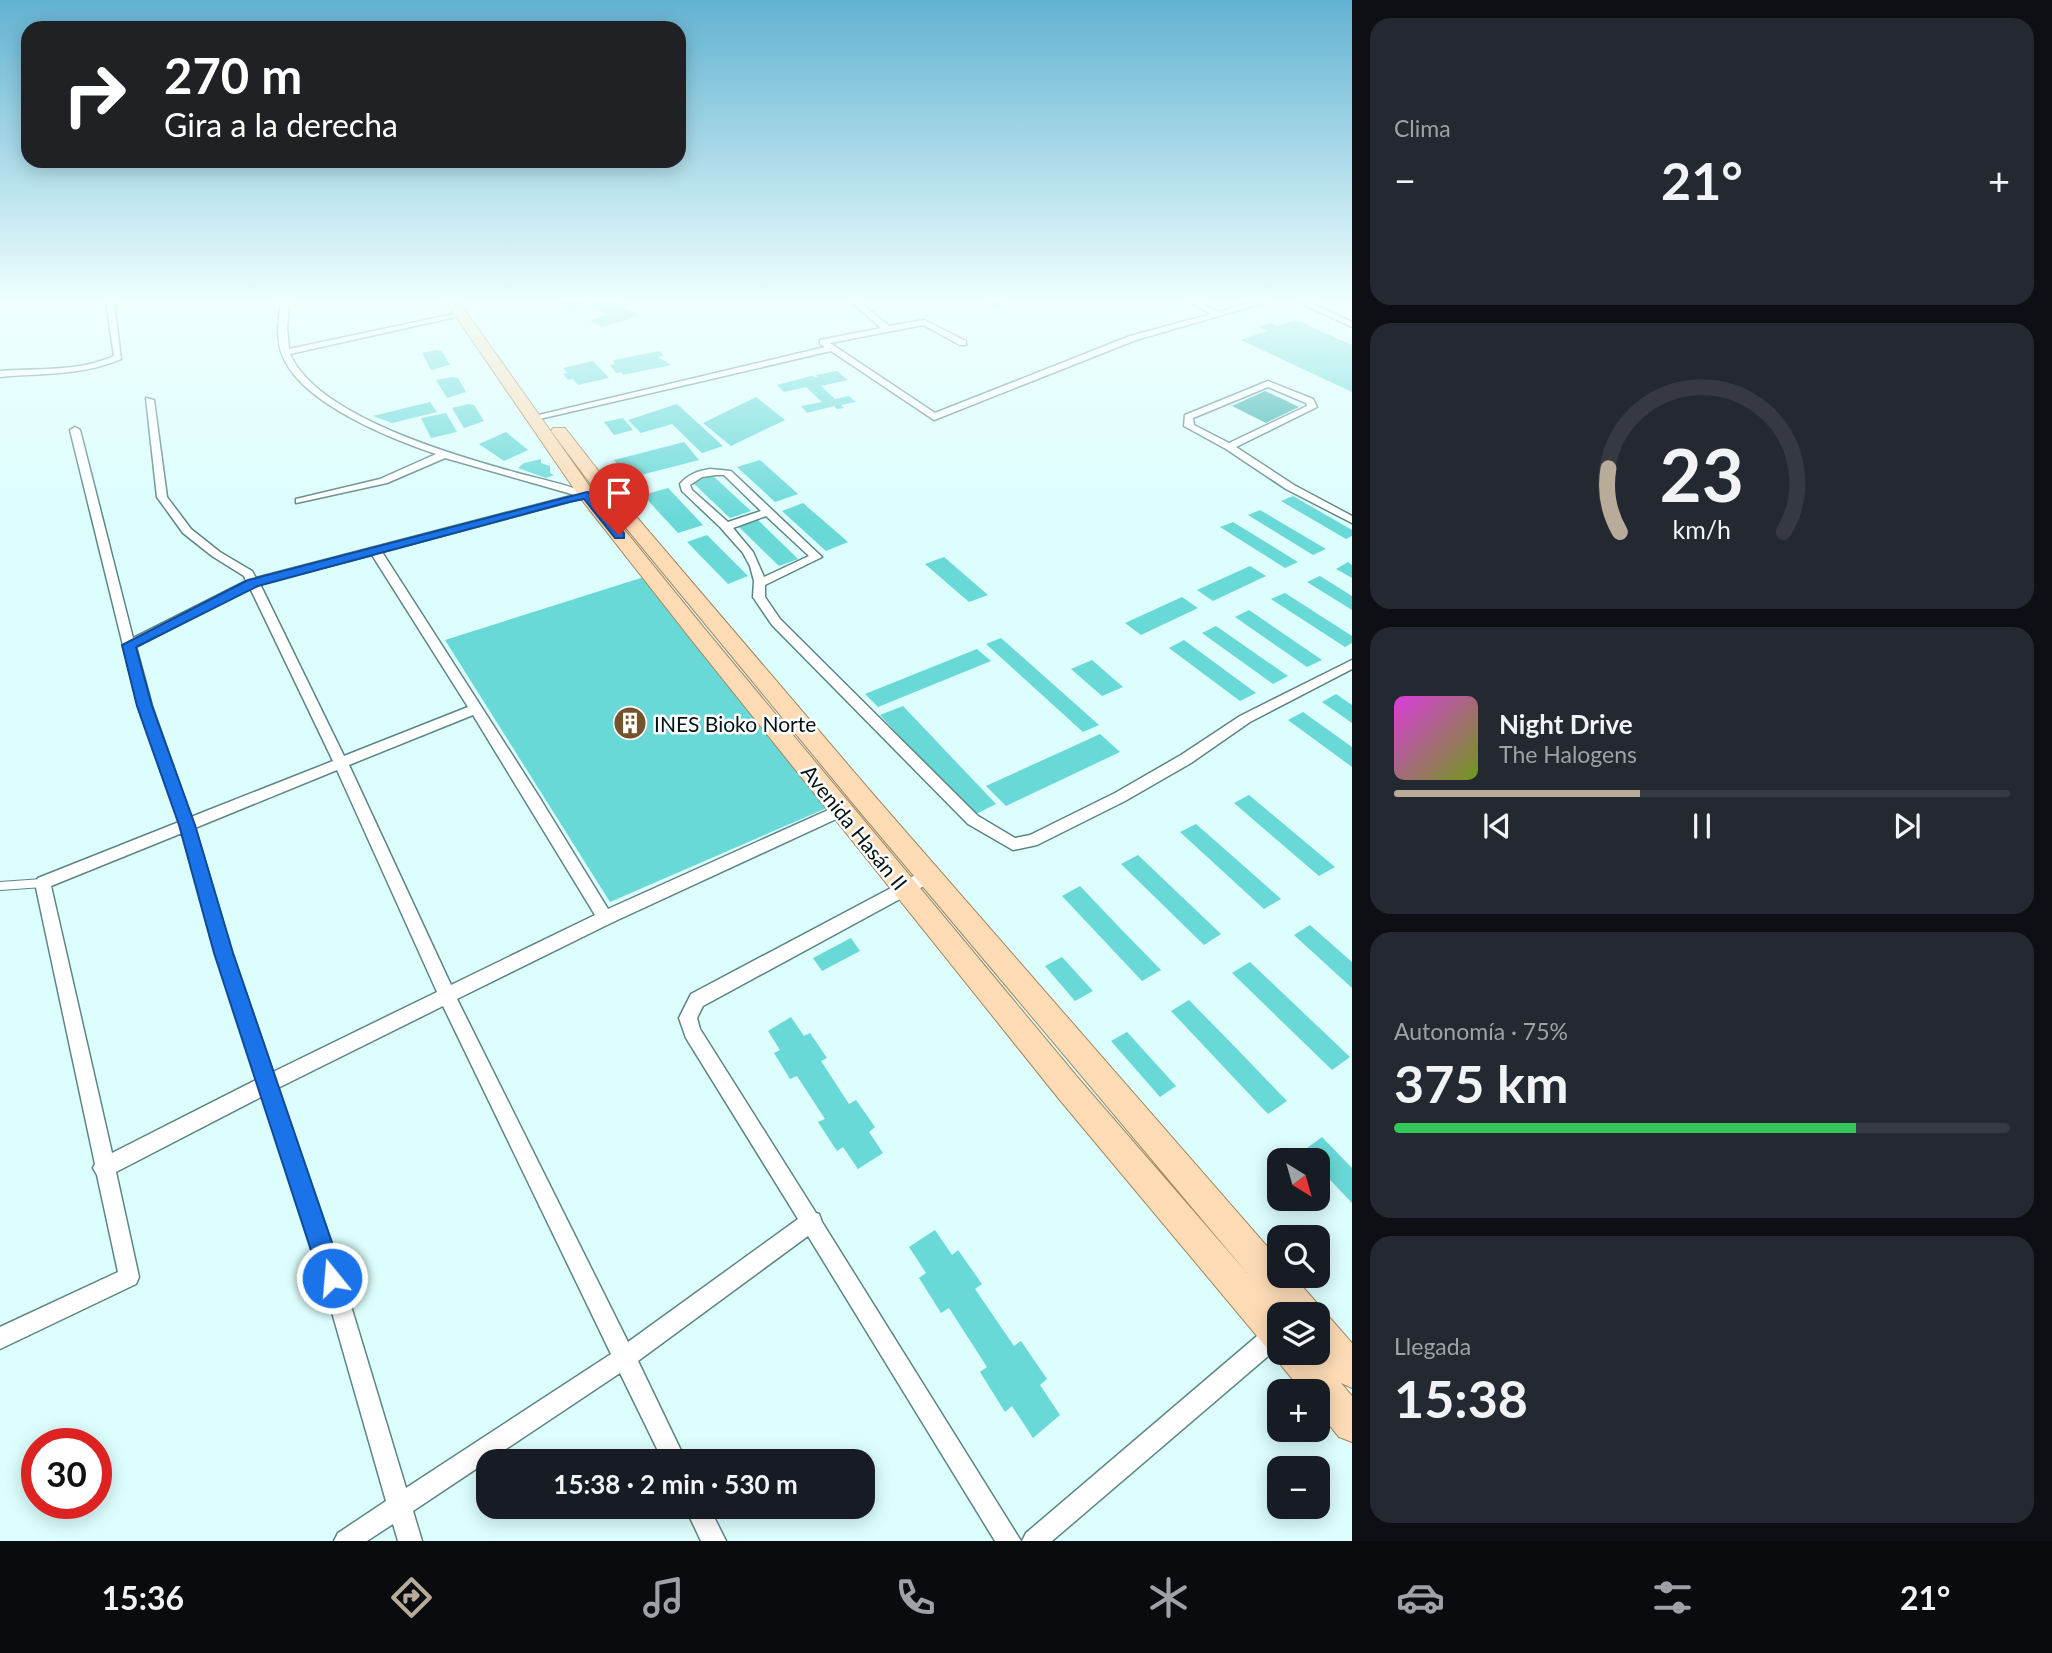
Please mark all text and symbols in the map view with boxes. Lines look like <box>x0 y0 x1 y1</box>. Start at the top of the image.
text: 270 m <box>164 46 302 104</box>
icon: right <box>49 49 140 140</box>
text: Gira a la derecha <box>164 105 398 144</box>
text: Clima <box>1394 114 1451 142</box>
text: 21° <box>1661 149 1743 211</box>
text: − <box>1394 157 1416 203</box>
text: + <box>1988 157 2010 203</box>
text: 23 <box>1660 430 1744 518</box>
pin <box>589 463 649 535</box>
icon: arrive <box>600 474 638 512</box>
text: km/h <box>1673 514 1731 544</box>
building icon: INES Bioko Norte <box>611 704 649 742</box>
text: Night Drive <box>1499 708 1633 740</box>
place label: INES Bioko Norte <box>654 711 816 736</box>
text: The Halogens <box>1499 740 1637 768</box>
street label: Avenida Hasán II <box>797 759 913 895</box>
icon: previous <box>1478 807 1516 845</box>
icon: pause <box>1683 807 1721 845</box>
icon: next <box>1888 807 1926 845</box>
text: Autonomía · 75% <box>1394 1017 1568 1045</box>
text: 375 km <box>1394 1052 1568 1114</box>
north arrow <box>1267 1148 1330 1211</box>
map controls <box>1267 1148 1330 1519</box>
button: search <box>1267 1225 1330 1288</box>
position arrow <box>295 1241 369 1315</box>
button: layers <box>1267 1302 1330 1365</box>
text: Llegada <box>1394 1332 1471 1360</box>
text: 15:38 <box>1394 1367 1528 1429</box>
button: + <box>1267 1379 1330 1442</box>
speed limit sign: 30 <box>21 1428 112 1519</box>
button: − <box>1267 1456 1330 1519</box>
text: 15:38 · 2 min · 530 m <box>553 1468 798 1500</box>
icon: directions <box>387 1573 436 1622</box>
icon: music <box>639 1573 688 1622</box>
icon: phone <box>891 1573 940 1622</box>
icon: climate <box>1144 1573 1193 1622</box>
icon: car <box>1396 1573 1445 1622</box>
icon: filters <box>1648 1573 1697 1622</box>
text: 15:36 <box>102 1578 184 1617</box>
text: 21° <box>1900 1578 1950 1617</box>

